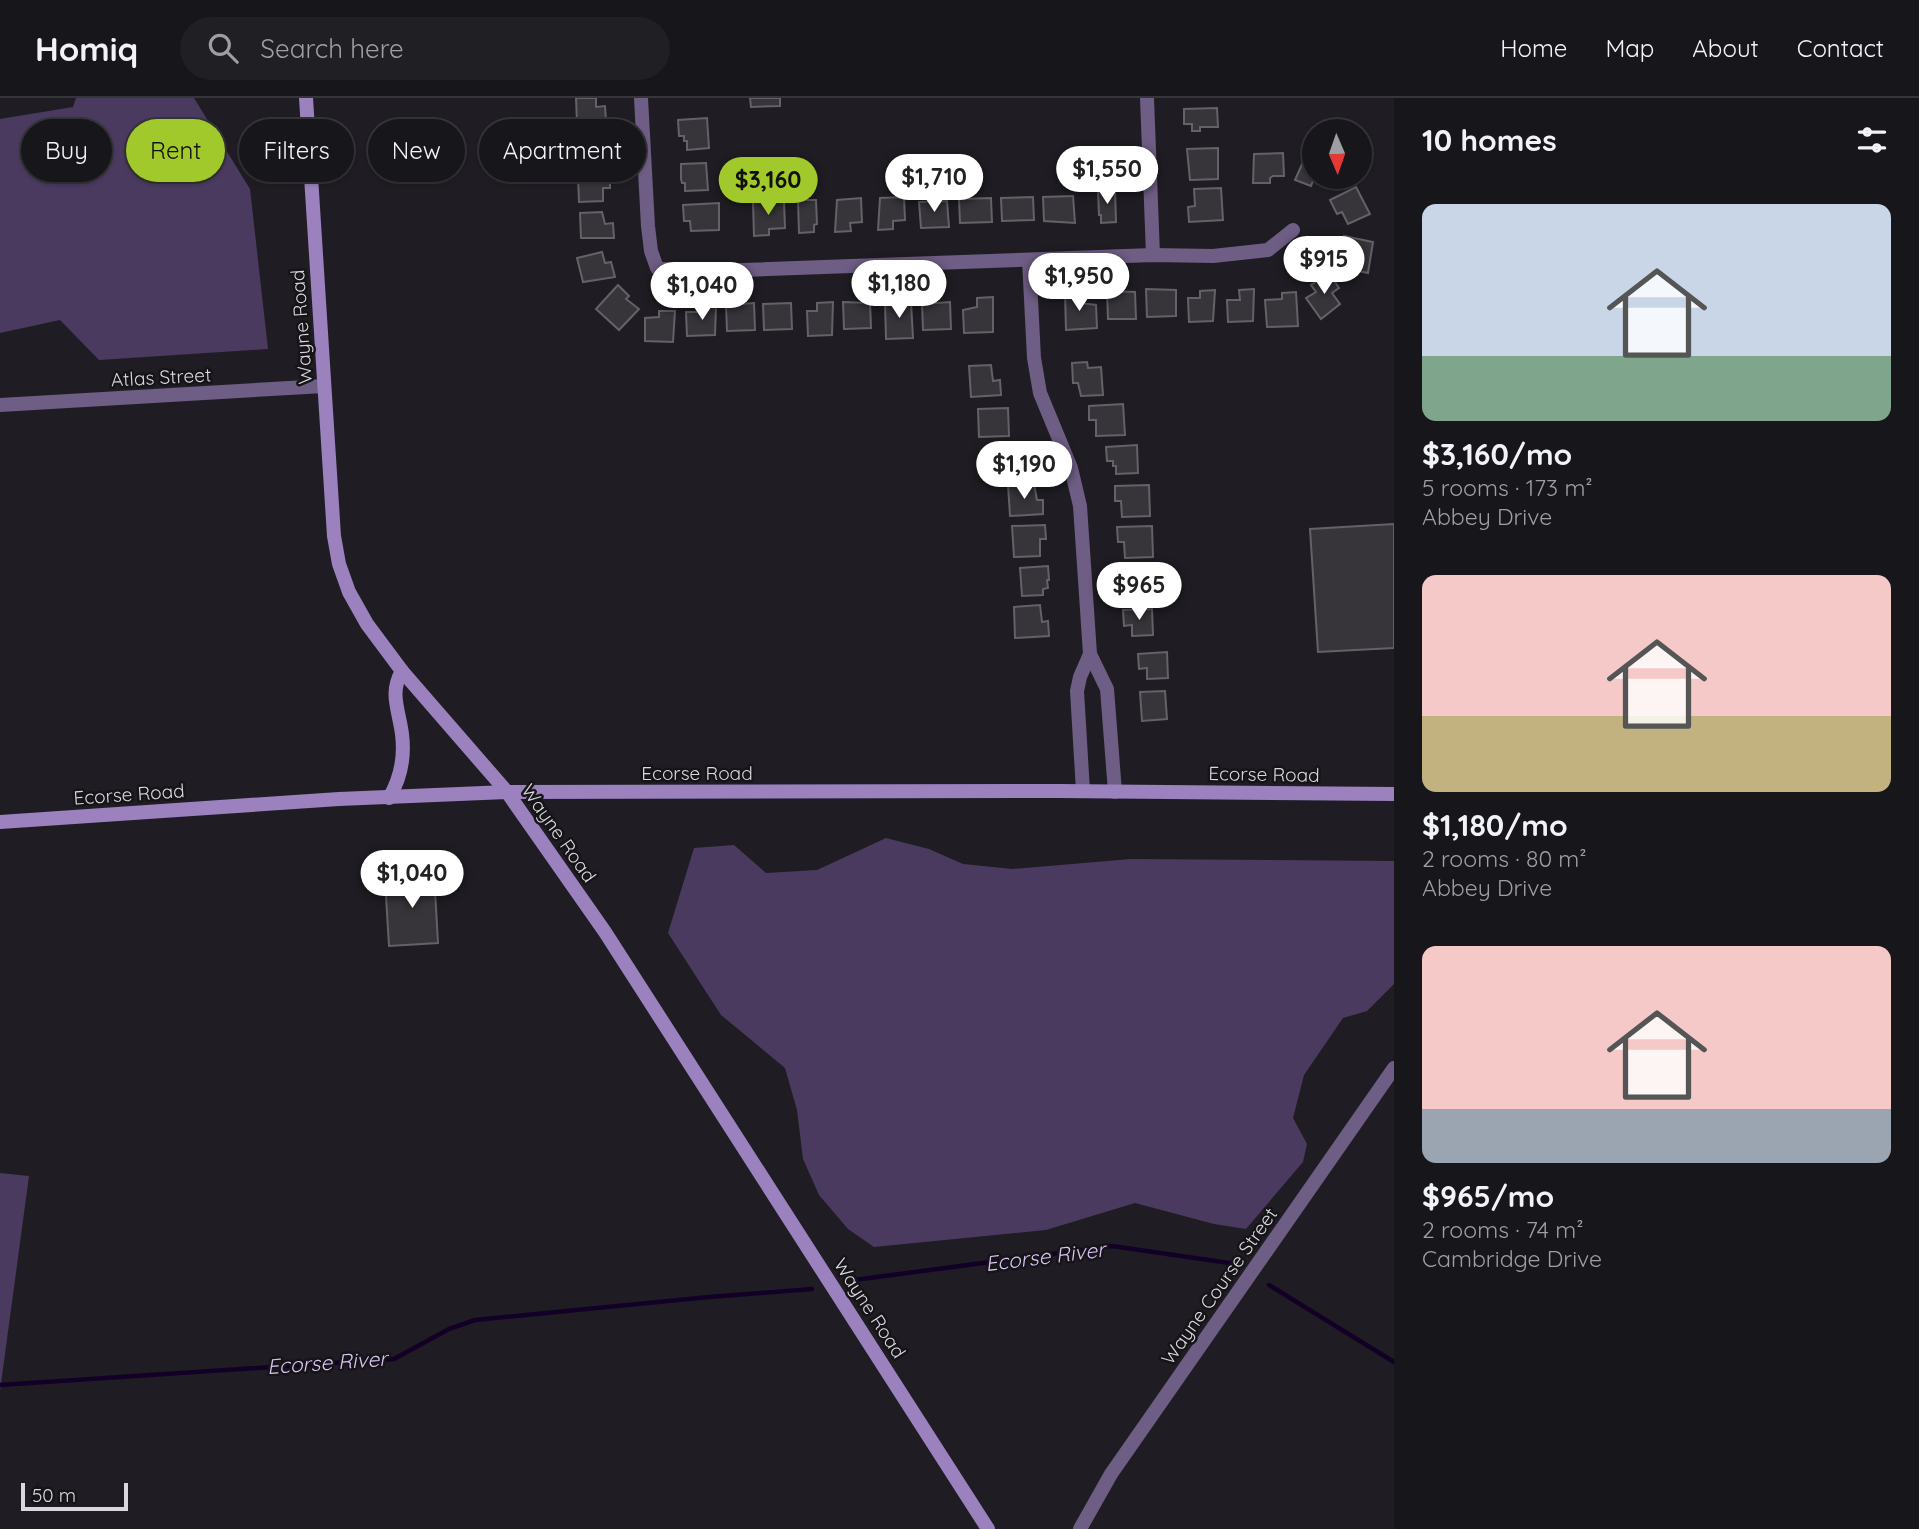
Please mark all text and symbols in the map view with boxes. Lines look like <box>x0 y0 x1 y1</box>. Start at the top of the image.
search box <box>180 17 670 80</box>
text: Homiq <box>35 28 138 69</box>
icon: search <box>204 29 242 67</box>
text: Search here <box>260 32 404 65</box>
text: Home <box>1500 33 1567 63</box>
text: Map <box>1605 33 1654 63</box>
text: About <box>1692 33 1759 63</box>
text: Contact <box>1797 33 1884 63</box>
chip: Buy <box>21 119 112 182</box>
chip: Rent <box>126 119 225 182</box>
chip: Filters <box>239 119 354 182</box>
chip: New <box>368 119 465 182</box>
chip: Apartment <box>479 119 646 182</box>
north arrow <box>1302 119 1372 189</box>
map controls <box>1302 119 1372 189</box>
text: 10 homes <box>1422 121 1557 159</box>
icon: filters <box>1853 121 1891 159</box>
pin: $1,550 <box>1050 146 1164 206</box>
text: $1,550 <box>1072 154 1142 183</box>
pin: $1,710 <box>877 155 991 214</box>
pin: $3,160 <box>711 158 825 217</box>
text: $1,710 <box>901 162 967 191</box>
text: $3,160 <box>735 165 801 194</box>
pin: $915 <box>1283 236 1365 296</box>
text: $915 <box>1300 244 1349 273</box>
icon: home <box>1594 250 1720 376</box>
pin: $1,950 <box>1022 254 1136 313</box>
pin: $1,180 <box>842 260 956 320</box>
text: $1,950 <box>1044 261 1114 290</box>
pin: $1,040 <box>645 262 759 322</box>
text: $1,180 <box>867 268 931 297</box>
street label: Wayne Road <box>285 269 317 385</box>
text: $1,040 <box>667 270 737 299</box>
street label: Atlas Street <box>110 362 212 392</box>
text: $3,160/mo <box>1422 435 1572 473</box>
pin: $1,190 <box>967 442 1081 501</box>
text: $1,190 <box>992 449 1056 478</box>
text: 5 rooms · 173 m² <box>1422 473 1593 502</box>
text: Abbey Drive <box>1422 502 1552 531</box>
pin: $965 <box>1098 562 1180 622</box>
text: $965 <box>1113 570 1165 599</box>
icon: home <box>1594 621 1720 747</box>
street label: Ecorse Road <box>641 761 753 785</box>
street label: Ecorse Road <box>1208 761 1320 787</box>
street label: Ecorse Road <box>73 778 185 810</box>
street label: Wayne Road <box>516 779 602 887</box>
text: $1,180/mo <box>1422 806 1568 844</box>
text: 2 rooms · 80 m² <box>1422 844 1587 873</box>
pin: $1,040 <box>355 850 469 910</box>
text: $1,040 <box>377 858 447 887</box>
text: Abbey Drive <box>1422 873 1552 902</box>
icon: home <box>1594 992 1720 1118</box>
text: $965/mo <box>1422 1177 1554 1215</box>
street label: Wayne Course Street <box>1156 1203 1282 1369</box>
text: 2 rooms · 74 m² <box>1422 1215 1584 1244</box>
water label: Ecorse River <box>984 1235 1109 1276</box>
text: Cambridge Drive <box>1422 1244 1602 1273</box>
street label: Wayne Road <box>829 1253 911 1363</box>
water label: Ecorse River <box>266 1345 391 1379</box>
scale bar <box>21 1480 128 1512</box>
text: 50 m <box>32 1483 76 1507</box>

